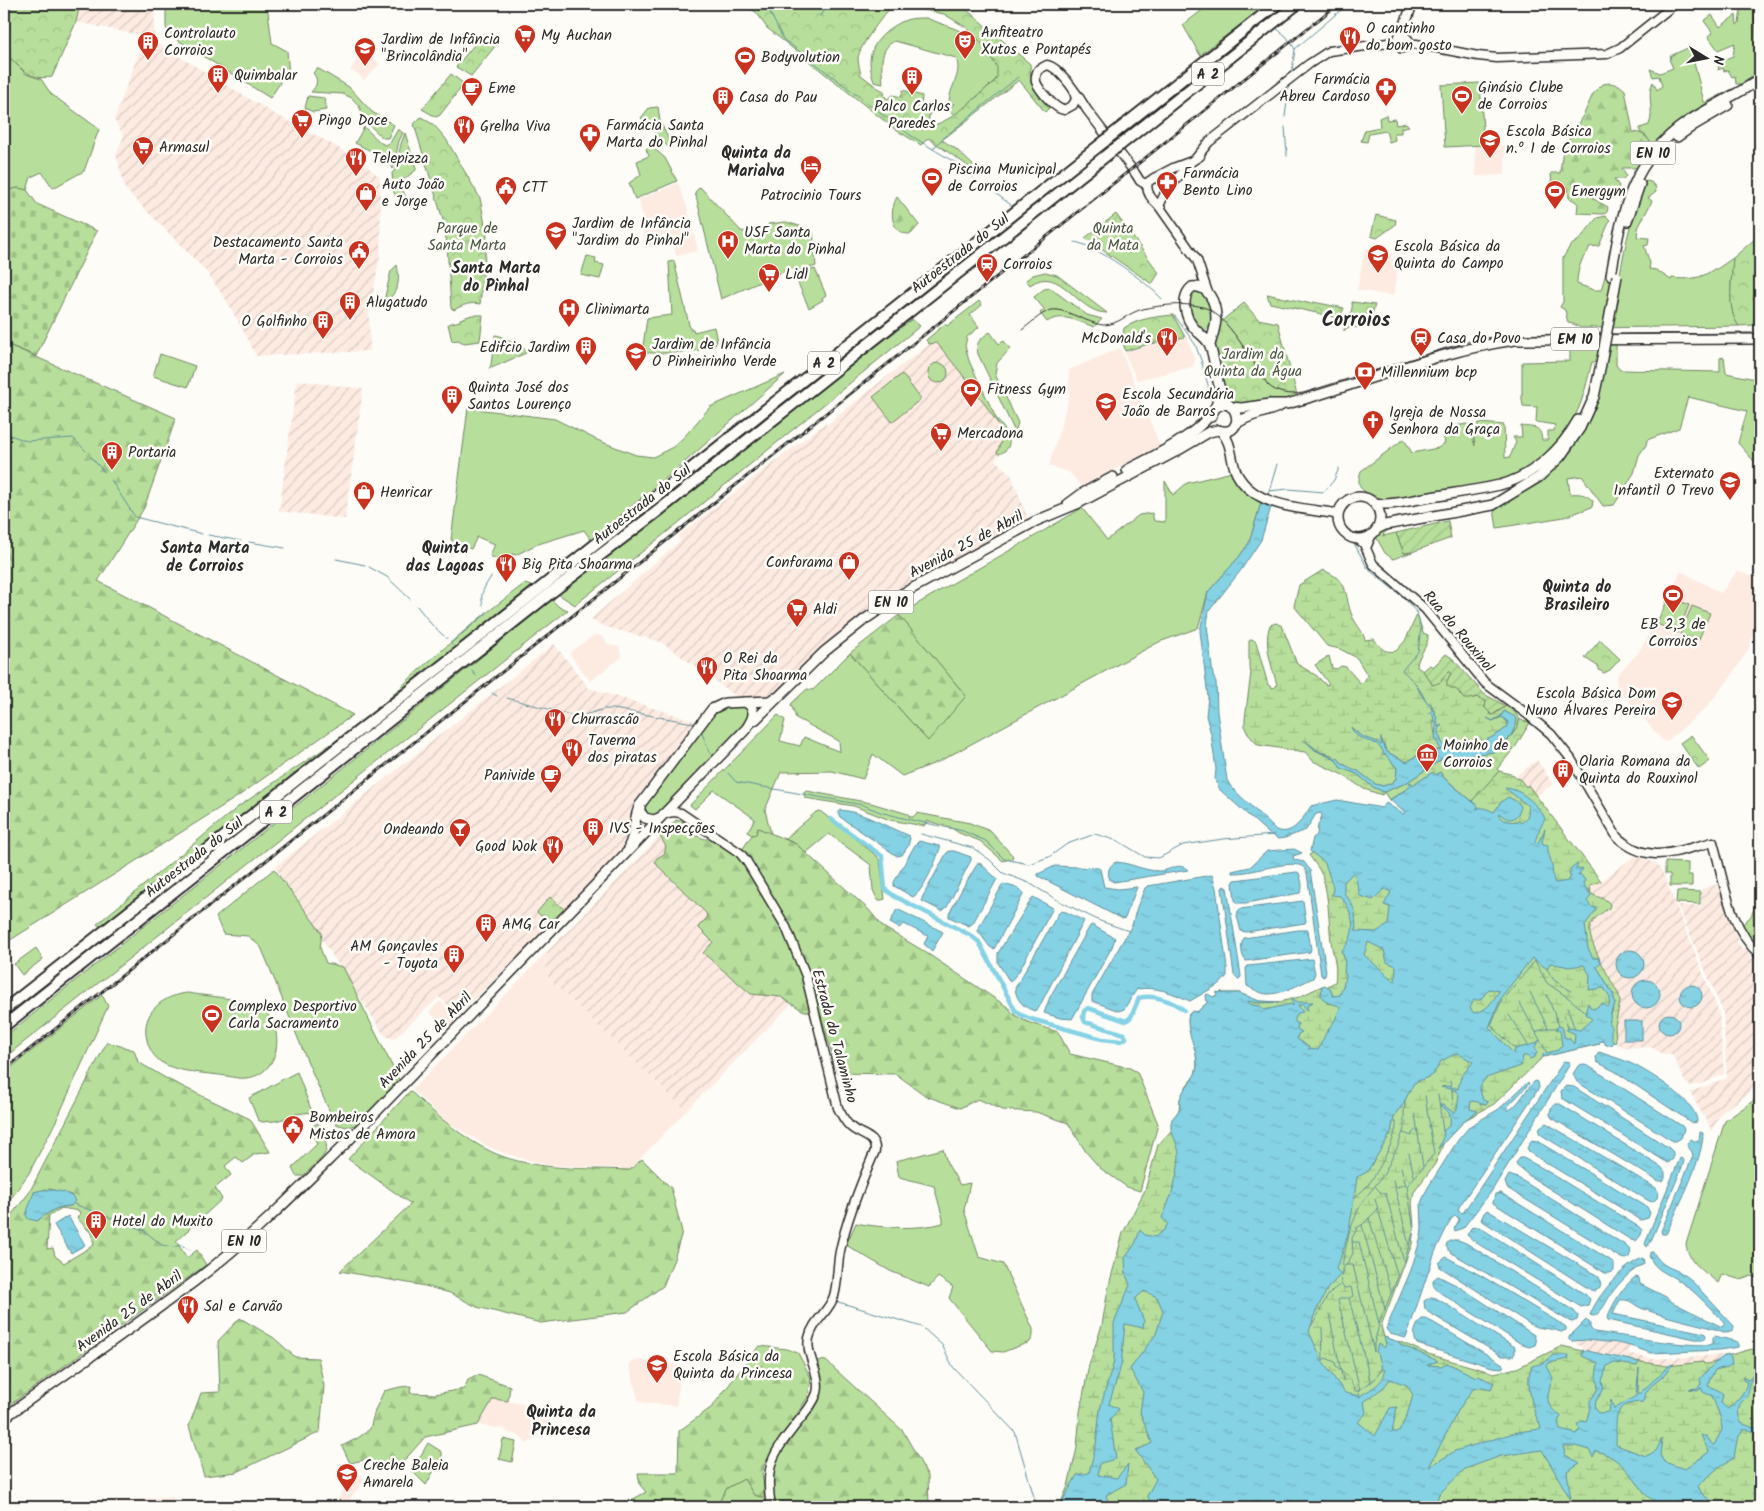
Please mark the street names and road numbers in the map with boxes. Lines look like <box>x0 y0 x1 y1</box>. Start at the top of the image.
road number: A 2 <box>1192 62 1224 86</box>
road number: EN 10 <box>1630 142 1676 164</box>
street label: Autoestrada do Sul <box>906 207 1015 300</box>
road number: EM 10 <box>1551 328 1599 350</box>
road number: A 2 <box>808 352 840 374</box>
street label: Autoestrada do Sul <box>588 458 697 551</box>
street label: Avenida 25 de Abril <box>905 504 1028 585</box>
street label: Rua do Rouxinol <box>1417 585 1500 678</box>
road number: EN 10 <box>868 590 914 614</box>
road number: A 2 <box>260 800 292 824</box>
street label: Autoestrada do Sul <box>140 811 249 904</box>
street label: Estrada do Talaminho <box>805 967 864 1106</box>
street label: Avenida 25 de Abril <box>373 987 479 1095</box>
road number: EN 10 <box>222 1230 266 1252</box>
street label: Avenida 25 de Abril <box>71 1265 188 1359</box>

